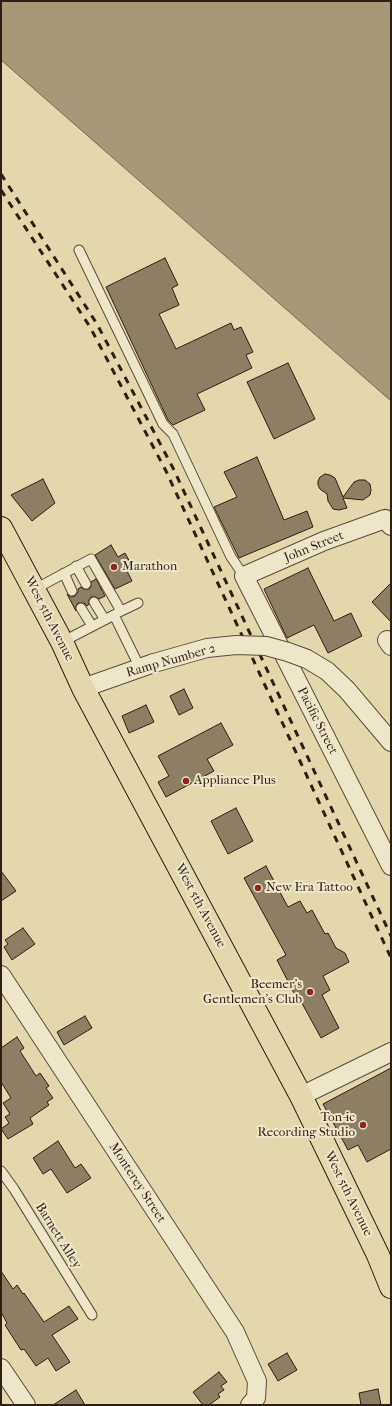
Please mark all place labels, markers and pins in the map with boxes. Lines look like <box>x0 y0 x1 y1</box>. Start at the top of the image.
place label: Marathon <box>122 559 177 575</box>
marker: Marathon <box>109 562 119 572</box>
place label: Appliance Plus <box>194 773 276 789</box>
marker: Appliance Plus <box>181 776 191 786</box>
place label: New Era Tattoo <box>266 880 353 896</box>
marker: New Era Tattoo <box>253 883 263 893</box>
place label: Beemer's Gentlemen's Club <box>203 977 302 1008</box>
marker: Beemer's Gentlemen's Club <box>305 987 315 997</box>
place label: Ton-ic Recording Studio <box>257 1110 355 1141</box>
marker: Ton-ic Recording Studio <box>358 1120 368 1130</box>

